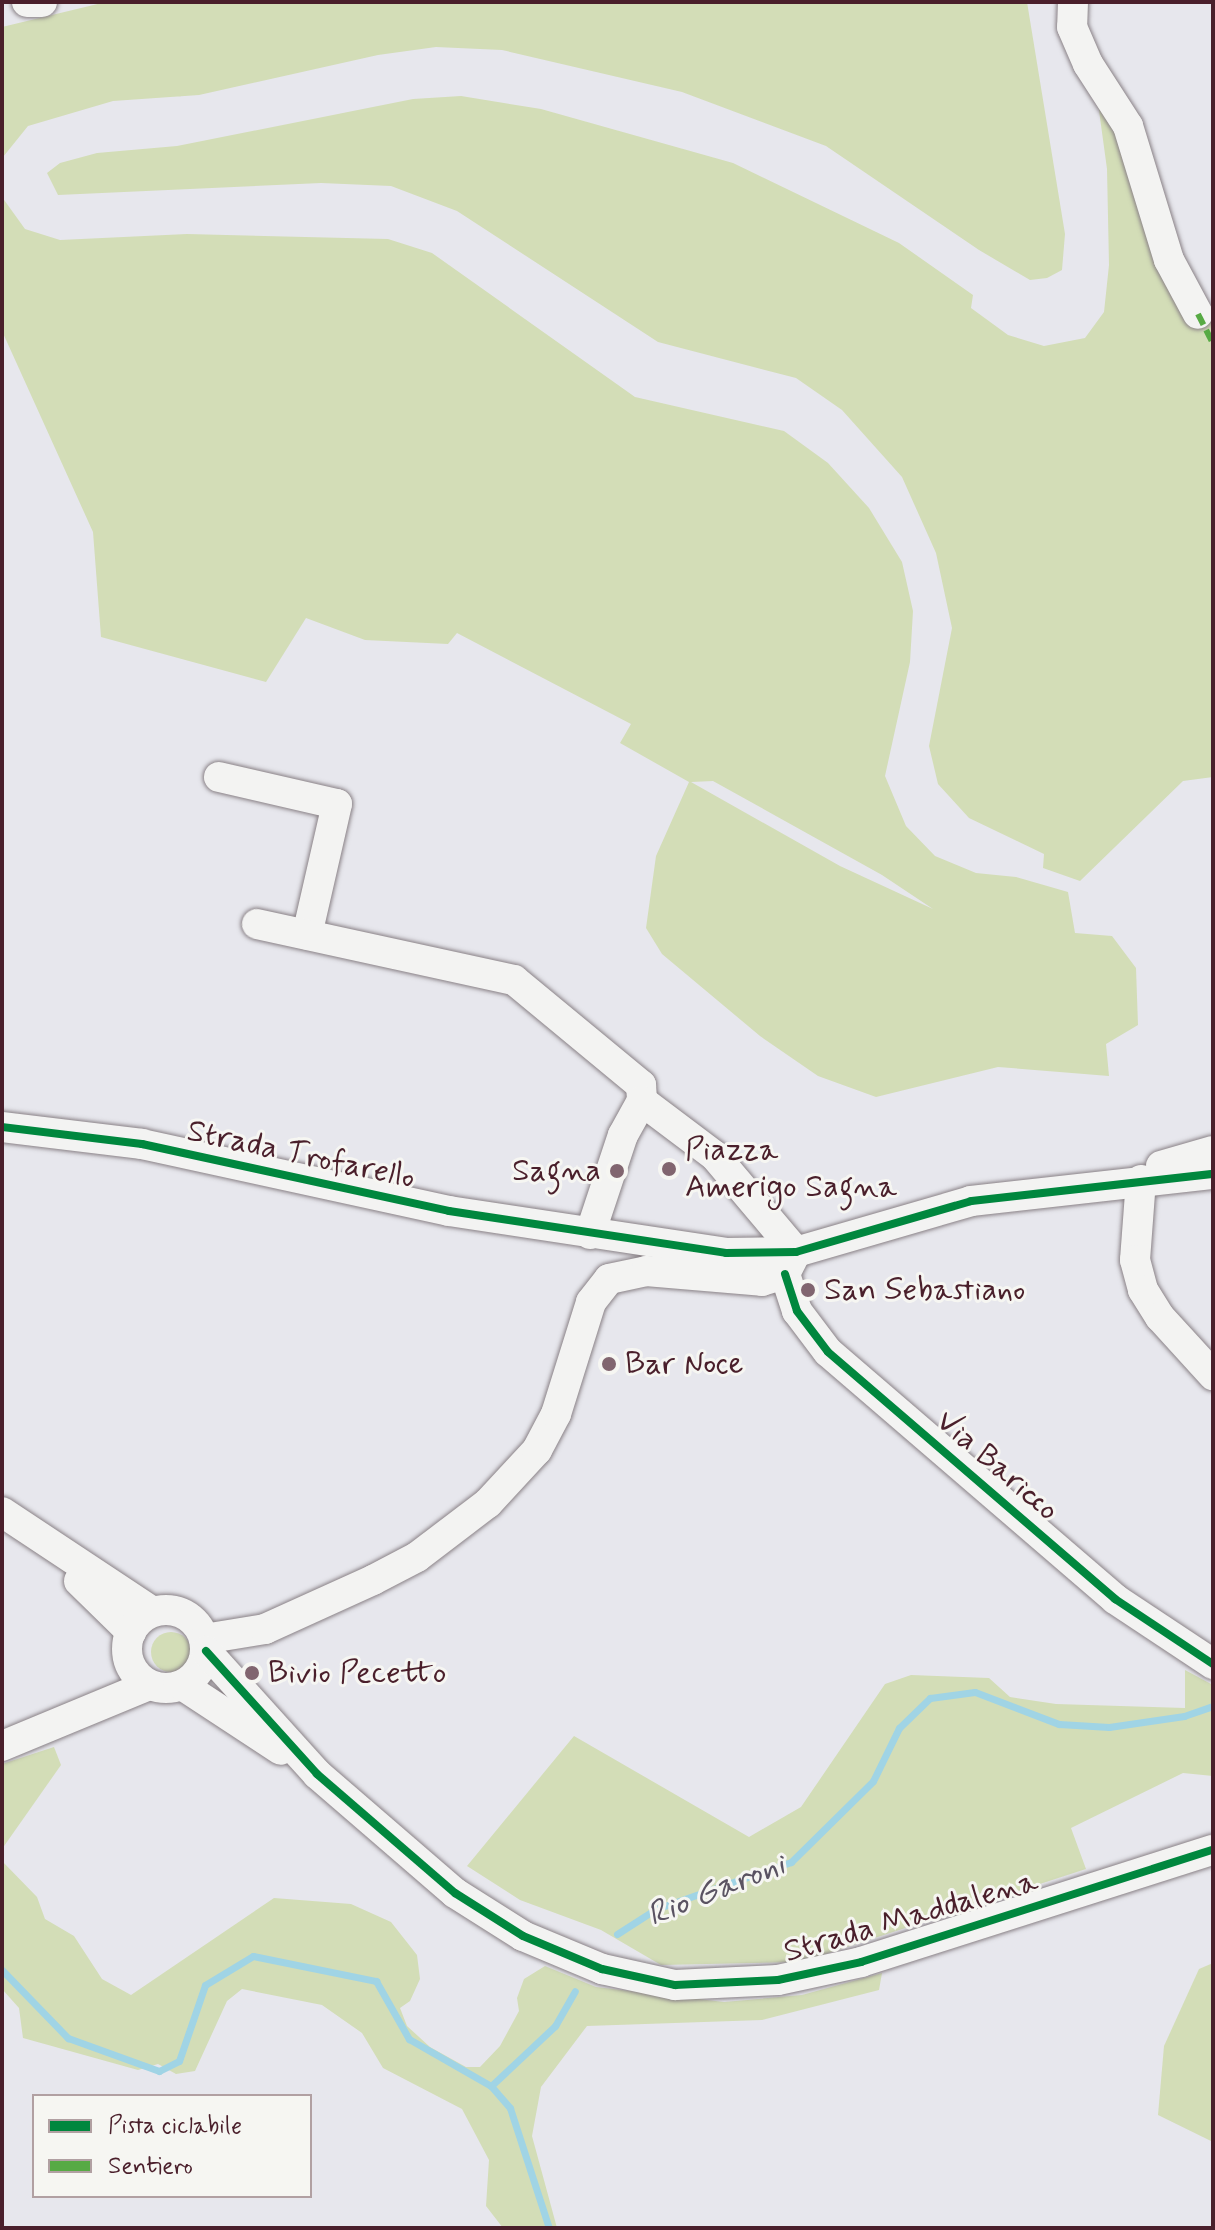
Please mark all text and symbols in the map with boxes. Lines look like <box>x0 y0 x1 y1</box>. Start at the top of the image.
street label: Strada Trofarello <box>185 1112 417 1198</box>
place label: Piazza Amerigo Sagna <box>685 1132 894 1207</box>
place label: Sagna <box>512 1152 601 1190</box>
marker: Piazza Amerigo Sagna <box>660 1160 678 1178</box>
marker: Sagna <box>608 1162 626 1180</box>
place label: San Sebastiano <box>824 1271 1026 1309</box>
marker: San Sebastiano <box>799 1281 817 1299</box>
place label: Bar Noce <box>625 1345 747 1383</box>
marker: Bar Noce <box>600 1355 618 1373</box>
street label: Via Baricco <box>929 1403 1065 1529</box>
place label: Bivio Pecetto <box>268 1654 446 1692</box>
marker: Bivio Pecetto <box>243 1664 261 1682</box>
water label: Rio Garoni <box>643 1845 789 1935</box>
street label: Strada Maddalena <box>785 1864 1037 1970</box>
legend <box>32 2094 312 2198</box>
text: Pista ciclabile <box>108 2111 242 2142</box>
text: Sentiero <box>108 2151 193 2182</box>

